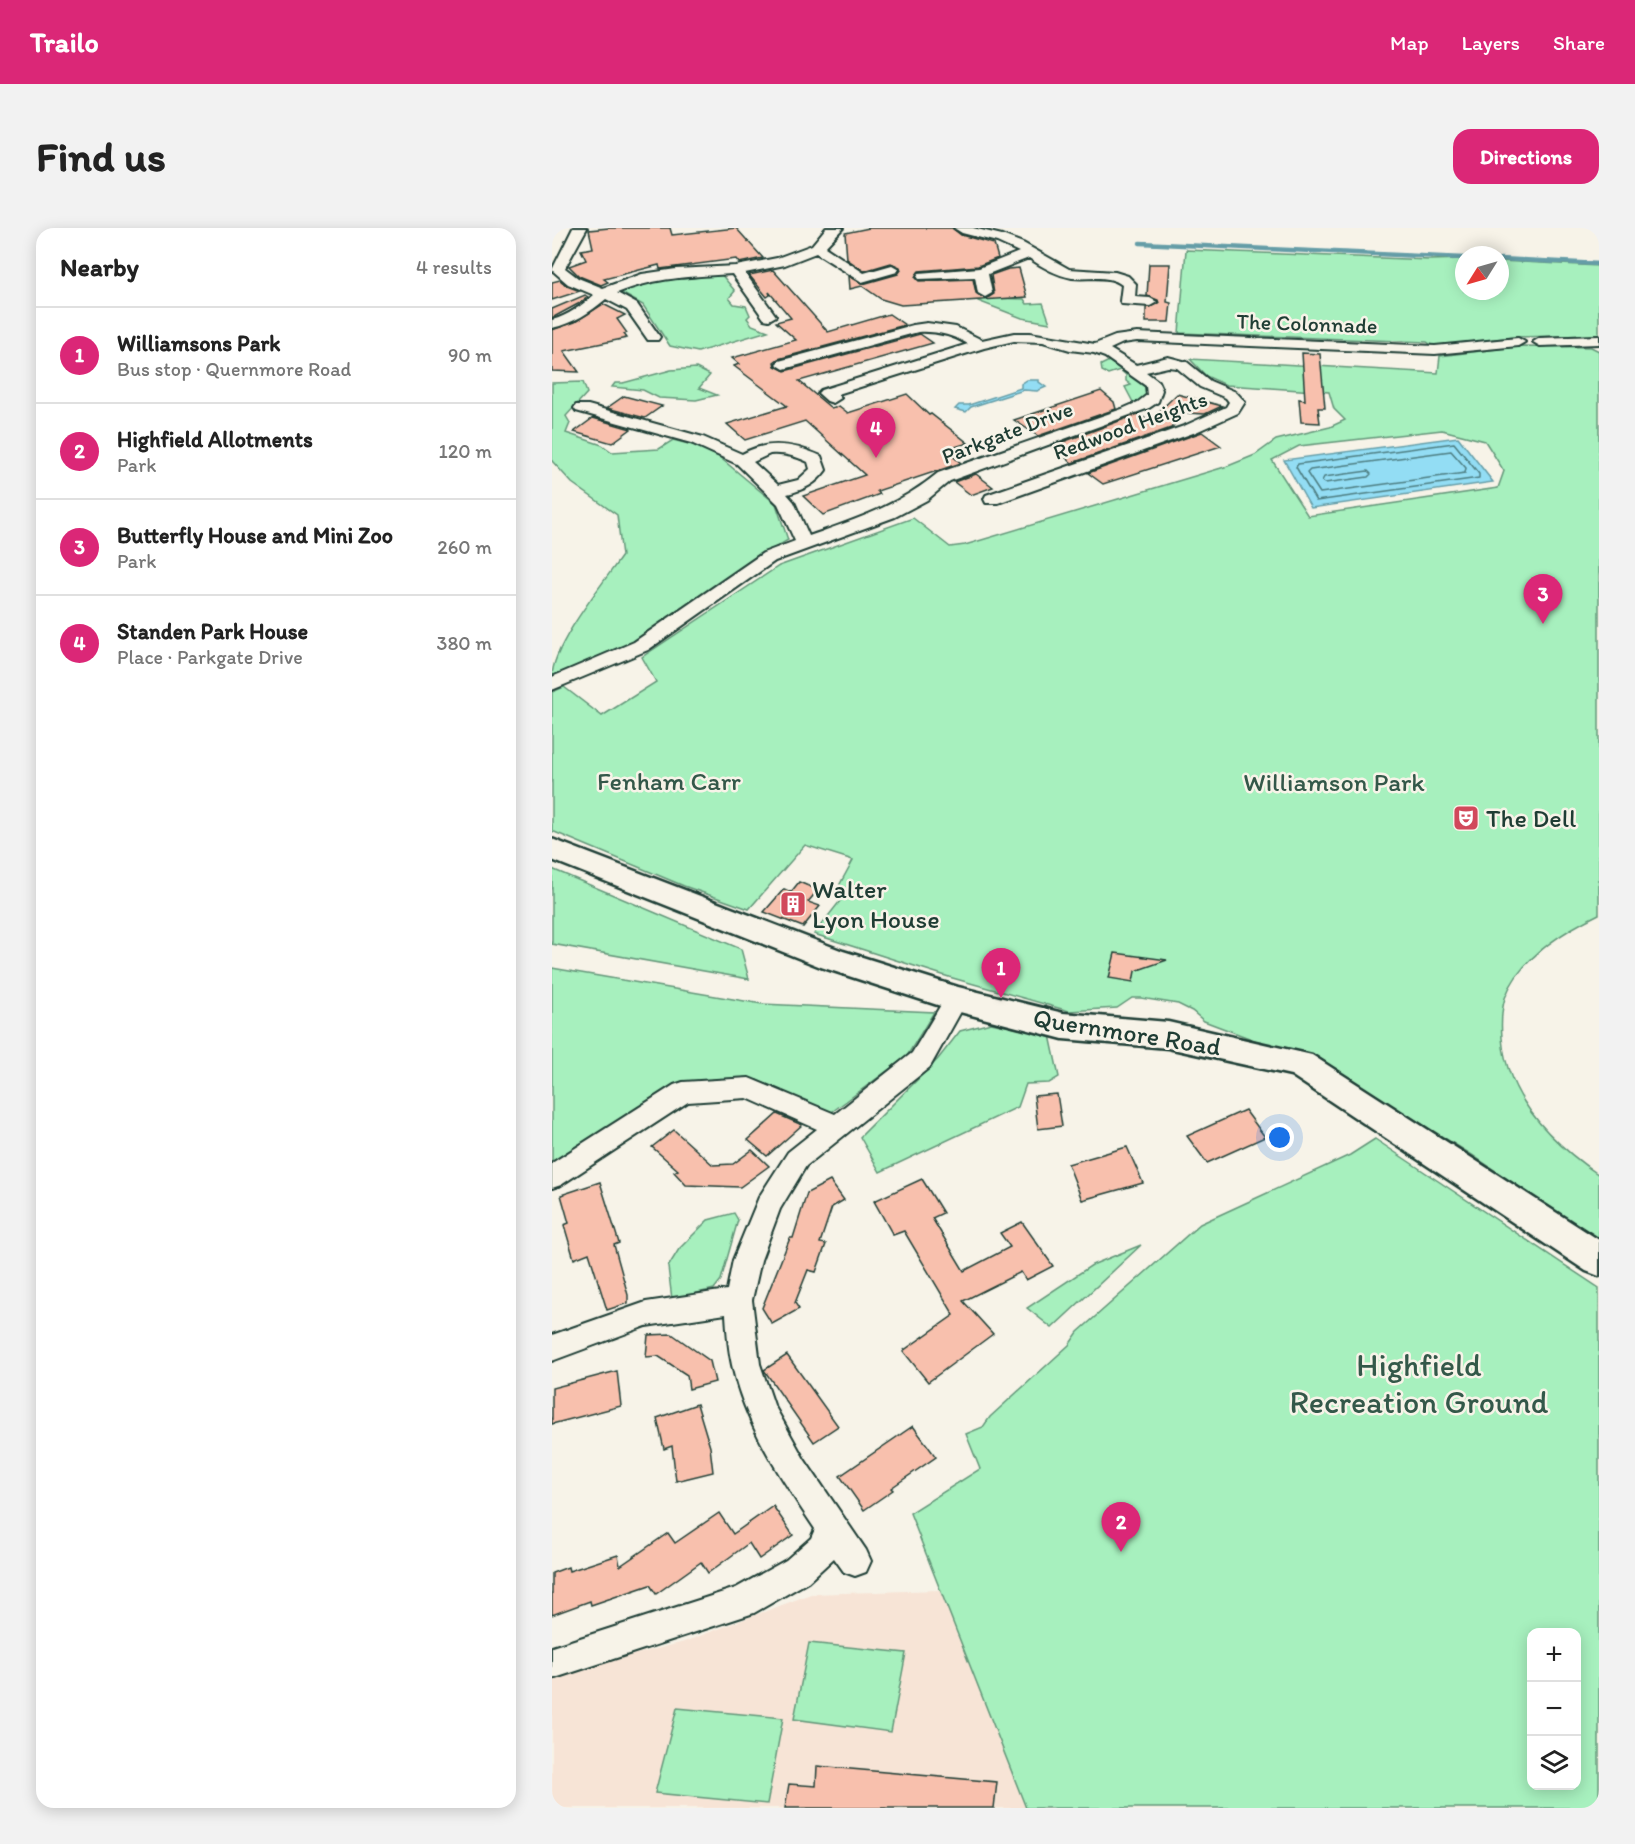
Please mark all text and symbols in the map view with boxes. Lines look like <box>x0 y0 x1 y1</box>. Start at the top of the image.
text: Trailo <box>30 25 99 59</box>
text: Map <box>1390 30 1429 55</box>
text: Layers <box>1462 30 1520 55</box>
text: Share <box>1553 30 1605 55</box>
button: Directions <box>1453 129 1599 184</box>
text: Find us <box>36 131 166 182</box>
north arrow <box>1455 246 1509 300</box>
text: Nearby <box>60 251 139 283</box>
text: 4 results <box>416 255 492 279</box>
street label: The Colonnade <box>1236 308 1378 339</box>
text: Williamsons Park <box>117 330 280 357</box>
text: 1 <box>75 343 84 367</box>
text: 90 m <box>448 343 492 367</box>
text: Bus stop · Quernmore Road <box>117 357 351 381</box>
street label: Redwood Heights <box>1049 385 1211 466</box>
street label: Parkgate Drive <box>938 395 1077 470</box>
pin: 4 <box>856 408 896 458</box>
text: Highfield Allotments <box>117 426 313 453</box>
text: 2 <box>74 439 85 463</box>
text: 120 m <box>439 439 492 463</box>
text: Park <box>117 453 156 477</box>
text: Butterfly House and Mini Zoo <box>117 522 393 549</box>
text: 3 <box>74 535 85 559</box>
text: 260 m <box>437 535 492 559</box>
text: Park <box>117 549 156 573</box>
pin: 3 <box>1524 574 1562 624</box>
text: Standen Park House <box>117 618 308 645</box>
text: 4 <box>73 631 86 655</box>
text: 380 m <box>437 631 492 655</box>
text: Place · Parkgate Drive <box>117 645 303 669</box>
park label: Fenham Carr <box>597 765 741 797</box>
park label: Williamson Park <box>1243 766 1425 798</box>
place label: The Dell <box>1486 802 1576 834</box>
theatre icon: The Dell <box>1451 803 1481 833</box>
place label: Walter Lyon House <box>812 873 940 935</box>
building icon: Walter Lyon House <box>778 889 808 919</box>
pin: 1 <box>982 948 1020 998</box>
street label: Quernmore Road <box>1031 1001 1223 1063</box>
your location <box>1265 1123 1294 1152</box>
park label: Highfield Recreation Ground <box>1290 1346 1549 1421</box>
pin: 2 <box>1102 1502 1140 1552</box>
map controls <box>1527 1628 1581 1790</box>
button: + <box>1527 1628 1581 1682</box>
button: − <box>1527 1682 1581 1736</box>
button: layers <box>1527 1736 1581 1790</box>

